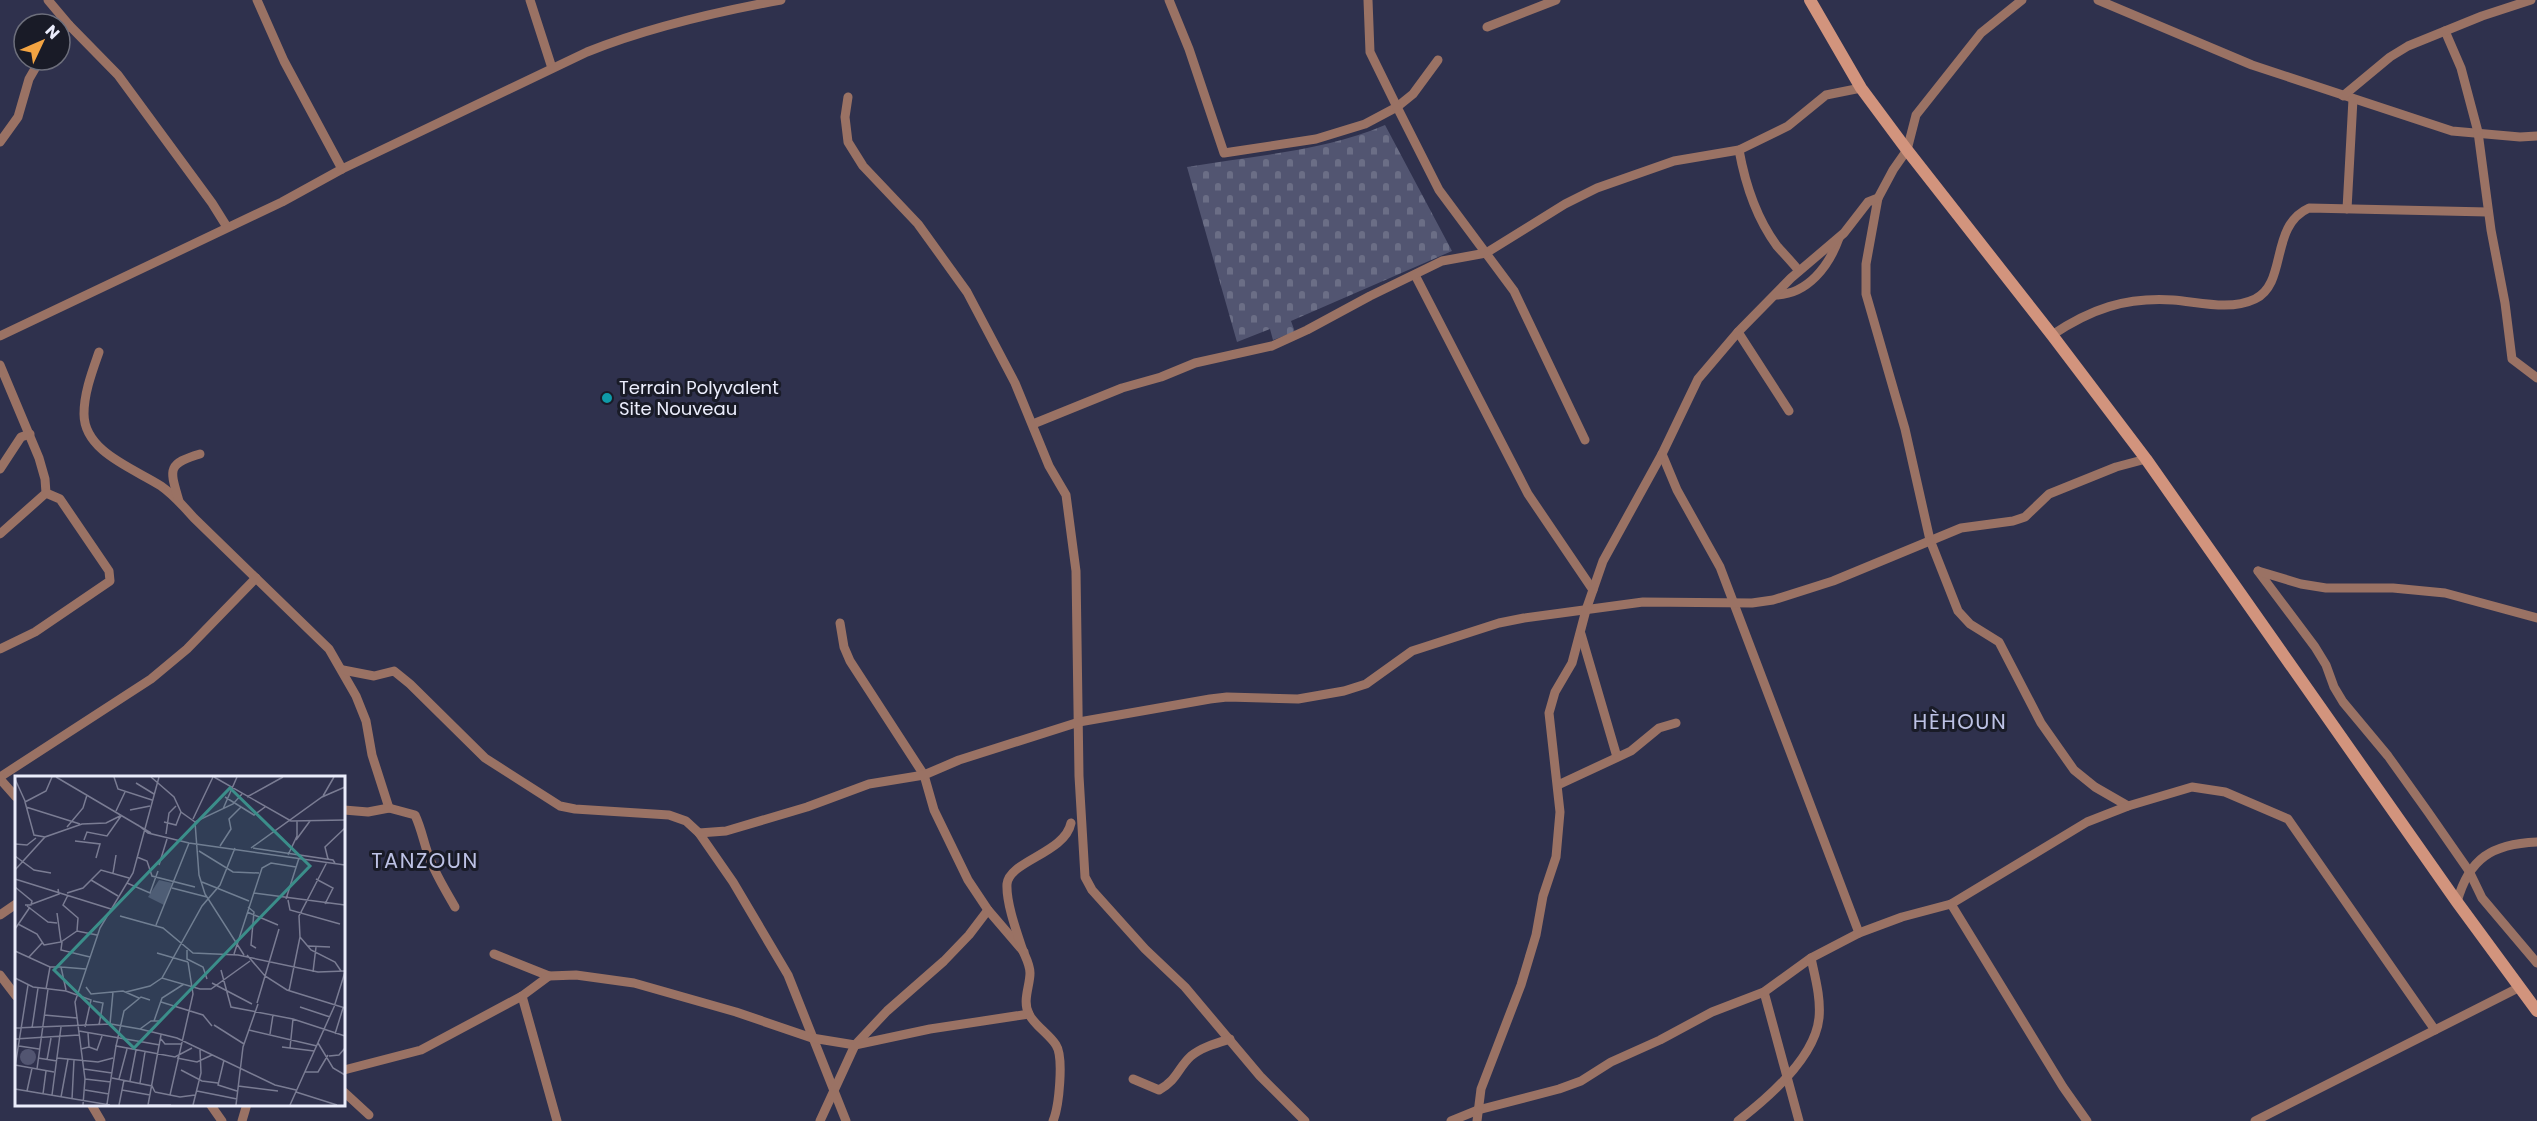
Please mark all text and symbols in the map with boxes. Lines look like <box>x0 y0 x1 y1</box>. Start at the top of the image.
north arrow <box>12 12 72 72</box>
text: N <box>40 20 65 44</box>
place label: Terrain Polyvalent Site Nouveau <box>619 375 779 421</box>
marker: Terrain Polyvalent Site Nouveau <box>600 391 614 405</box>
district label: HÈHOUN <box>1913 707 2007 736</box>
inset map <box>15 776 345 1106</box>
district label: TANZOUN <box>371 846 479 875</box>

